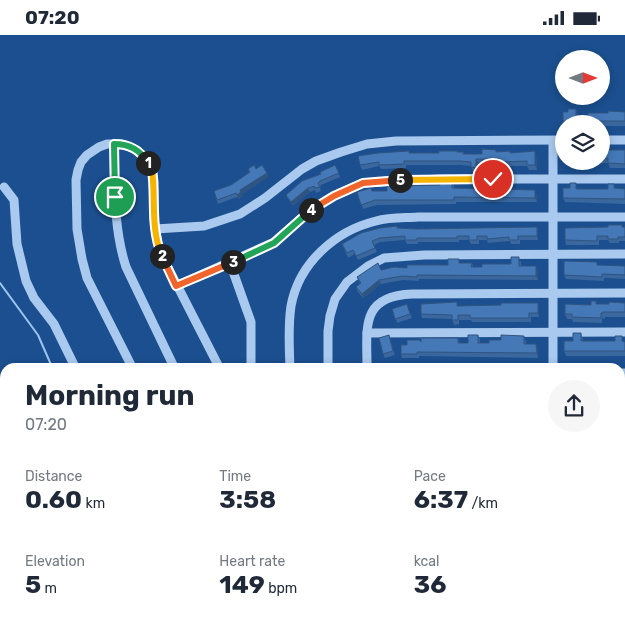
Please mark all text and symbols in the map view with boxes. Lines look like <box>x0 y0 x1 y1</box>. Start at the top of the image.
text: 07:20 <box>25 6 80 29</box>
north arrow <box>555 50 610 105</box>
map controls <box>555 50 610 170</box>
button: layers <box>555 115 610 170</box>
pin: 1 <box>136 151 160 175</box>
text: 1 <box>145 155 152 172</box>
pin <box>472 158 514 200</box>
icon: check <box>479 165 507 193</box>
pin: 5 <box>388 167 412 193</box>
text: 5 <box>396 172 405 189</box>
pin <box>94 176 136 218</box>
icon: arrive <box>101 183 129 211</box>
pin: 4 <box>298 197 324 223</box>
text: 4 <box>307 202 316 219</box>
pin: 2 <box>150 243 174 269</box>
text: 2 <box>158 248 167 265</box>
pin: 3 <box>220 249 246 275</box>
text: 3 <box>229 254 238 271</box>
text: Morning run <box>25 379 194 412</box>
button: share <box>548 380 600 432</box>
text: 07:20 <box>25 415 67 434</box>
text: Distance <box>25 468 82 485</box>
text: Time <box>219 468 251 485</box>
text: Pace <box>414 468 446 485</box>
text: 0.60 <box>25 485 82 514</box>
text: 3:58 <box>219 485 276 514</box>
text: 6:37 <box>414 485 468 514</box>
text: km <box>82 495 105 512</box>
text: /km <box>468 495 498 512</box>
text: Elevation <box>25 553 85 570</box>
text: Heart rate <box>219 553 285 570</box>
text: kcal <box>414 553 439 570</box>
text: 5 <box>25 570 41 599</box>
text: 149 <box>219 570 265 599</box>
text: 36 <box>414 570 446 599</box>
text: m <box>41 580 57 597</box>
text: bpm <box>265 580 297 597</box>

